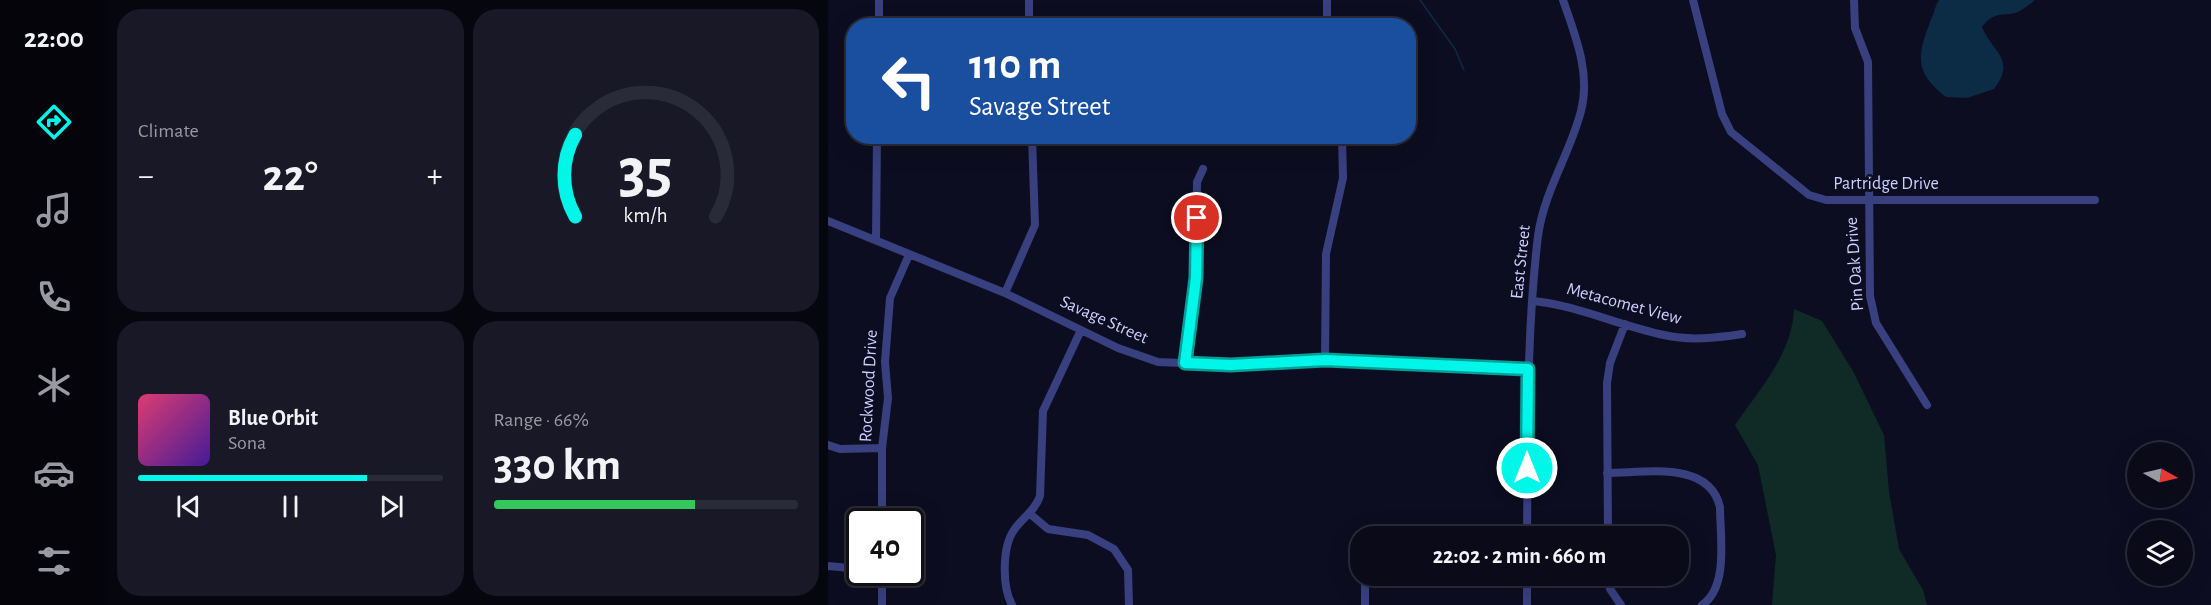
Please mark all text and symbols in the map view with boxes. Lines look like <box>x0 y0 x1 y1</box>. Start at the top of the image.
text: 22:00 <box>24 25 84 52</box>
icon: left <box>870 42 948 120</box>
text: 110 m <box>969 44 1061 86</box>
text: Savage Street <box>969 93 1110 120</box>
icon: directions <box>33 101 75 143</box>
text: Climate <box>138 121 199 141</box>
text: 35 <box>619 141 673 203</box>
text: 22° <box>262 154 318 199</box>
text: − <box>138 160 154 193</box>
text: + <box>427 160 442 193</box>
street label: Partridge Drive <box>1833 175 1939 193</box>
icon: music <box>33 189 75 231</box>
pin <box>1171 192 1222 243</box>
icon: arrive <box>1180 201 1213 234</box>
text: km/h <box>624 206 668 227</box>
street label: Pin Oak Drive <box>1843 216 1867 312</box>
street label: East Street <box>1508 224 1534 300</box>
icon: phone <box>33 276 75 318</box>
street label: Metacomet View <box>1565 280 1683 328</box>
street label: Savage Street <box>1057 293 1151 347</box>
street label: Rockwood Drive <box>857 329 881 443</box>
icon: climate <box>33 364 75 406</box>
text: Blue Orbit <box>228 407 318 429</box>
text: Range · 66% <box>494 410 589 430</box>
text: Sona <box>228 433 266 453</box>
position arrow <box>1495 436 1559 500</box>
north arrow <box>2127 442 2193 508</box>
map controls <box>2127 442 2193 586</box>
text: 330 km <box>494 443 621 488</box>
icon: car <box>33 452 75 494</box>
icon: previous <box>172 490 205 523</box>
icon: pause <box>274 490 307 523</box>
icon: next <box>375 490 408 523</box>
speed limit sign: 40 <box>846 508 924 586</box>
button: layers <box>2127 520 2193 586</box>
icon: filters <box>33 540 75 582</box>
text: 22:02 · 2 min · 660 m <box>1433 545 1606 567</box>

